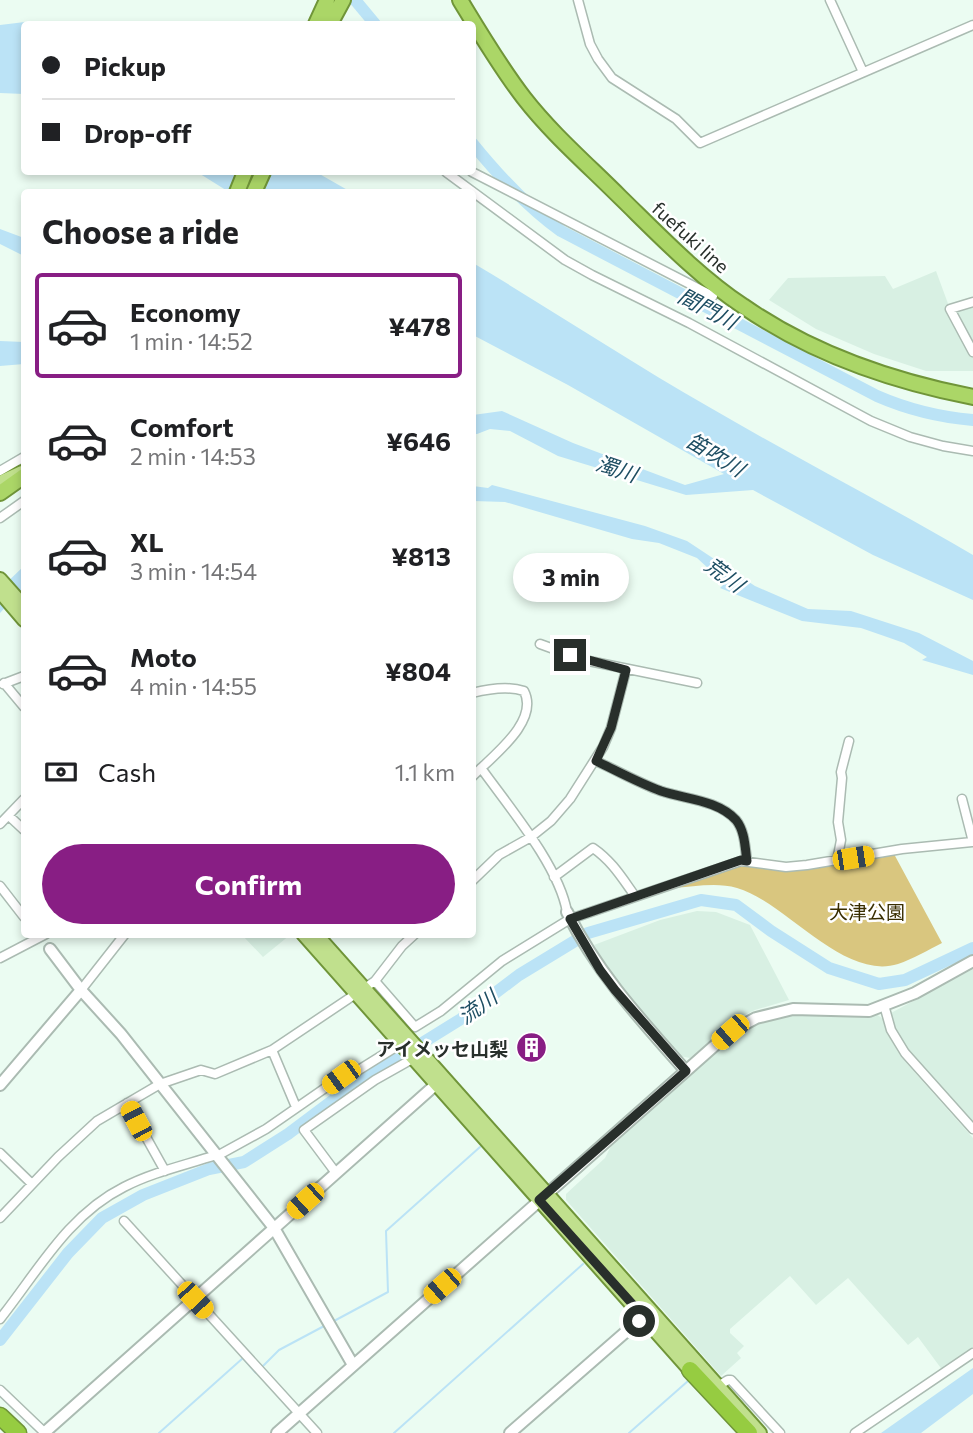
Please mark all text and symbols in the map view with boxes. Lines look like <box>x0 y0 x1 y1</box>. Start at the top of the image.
text: Pickup <box>84 50 166 81</box>
text: Drop-off <box>84 117 191 148</box>
street label: fuefuki line <box>648 196 734 278</box>
text: Choose a ride <box>42 211 239 251</box>
water label: 間門川 <box>674 282 743 335</box>
icon: car <box>46 294 109 357</box>
text: Economy <box>130 296 241 327</box>
text: ¥478 <box>388 310 451 341</box>
text: 1 min · 14:52 <box>130 327 253 355</box>
icon: car <box>46 409 109 472</box>
text: Comfort <box>130 411 233 442</box>
text: ¥646 <box>386 425 451 456</box>
water label: 笛吹川 <box>683 427 751 482</box>
text: 2 min · 14:53 <box>130 442 256 470</box>
water label: 濁川 <box>593 450 643 487</box>
icon: car <box>46 524 109 587</box>
text: XL <box>130 526 164 557</box>
text: ¥813 <box>391 540 451 571</box>
water label: 荒川 <box>701 551 751 598</box>
callout: 3 min <box>512 554 628 602</box>
text: 3 min · 14:54 <box>130 557 257 585</box>
text: 3 min <box>542 563 600 591</box>
icon: car <box>46 639 109 702</box>
route end <box>554 639 586 671</box>
text: Moto <box>130 641 197 672</box>
text: ¥804 <box>385 655 451 686</box>
text: 4 min · 14:55 <box>130 672 257 700</box>
icon: cash <box>42 753 80 791</box>
text: Cash <box>98 756 156 787</box>
text: 1.1 km <box>395 758 455 786</box>
button: Confirm <box>42 844 455 924</box>
car <box>831 844 876 872</box>
park label: 大津公園 <box>829 900 905 923</box>
water label: 流川 <box>453 982 503 1028</box>
car <box>708 1010 753 1054</box>
building icon: アイメッセ山梨 <box>514 1031 548 1065</box>
place label: アイメッセ山梨 <box>376 1037 508 1060</box>
car <box>318 1056 365 1098</box>
car <box>117 1098 156 1144</box>
car <box>283 1179 328 1223</box>
car <box>420 1264 465 1308</box>
car <box>173 1277 218 1323</box>
route start <box>623 1305 655 1337</box>

